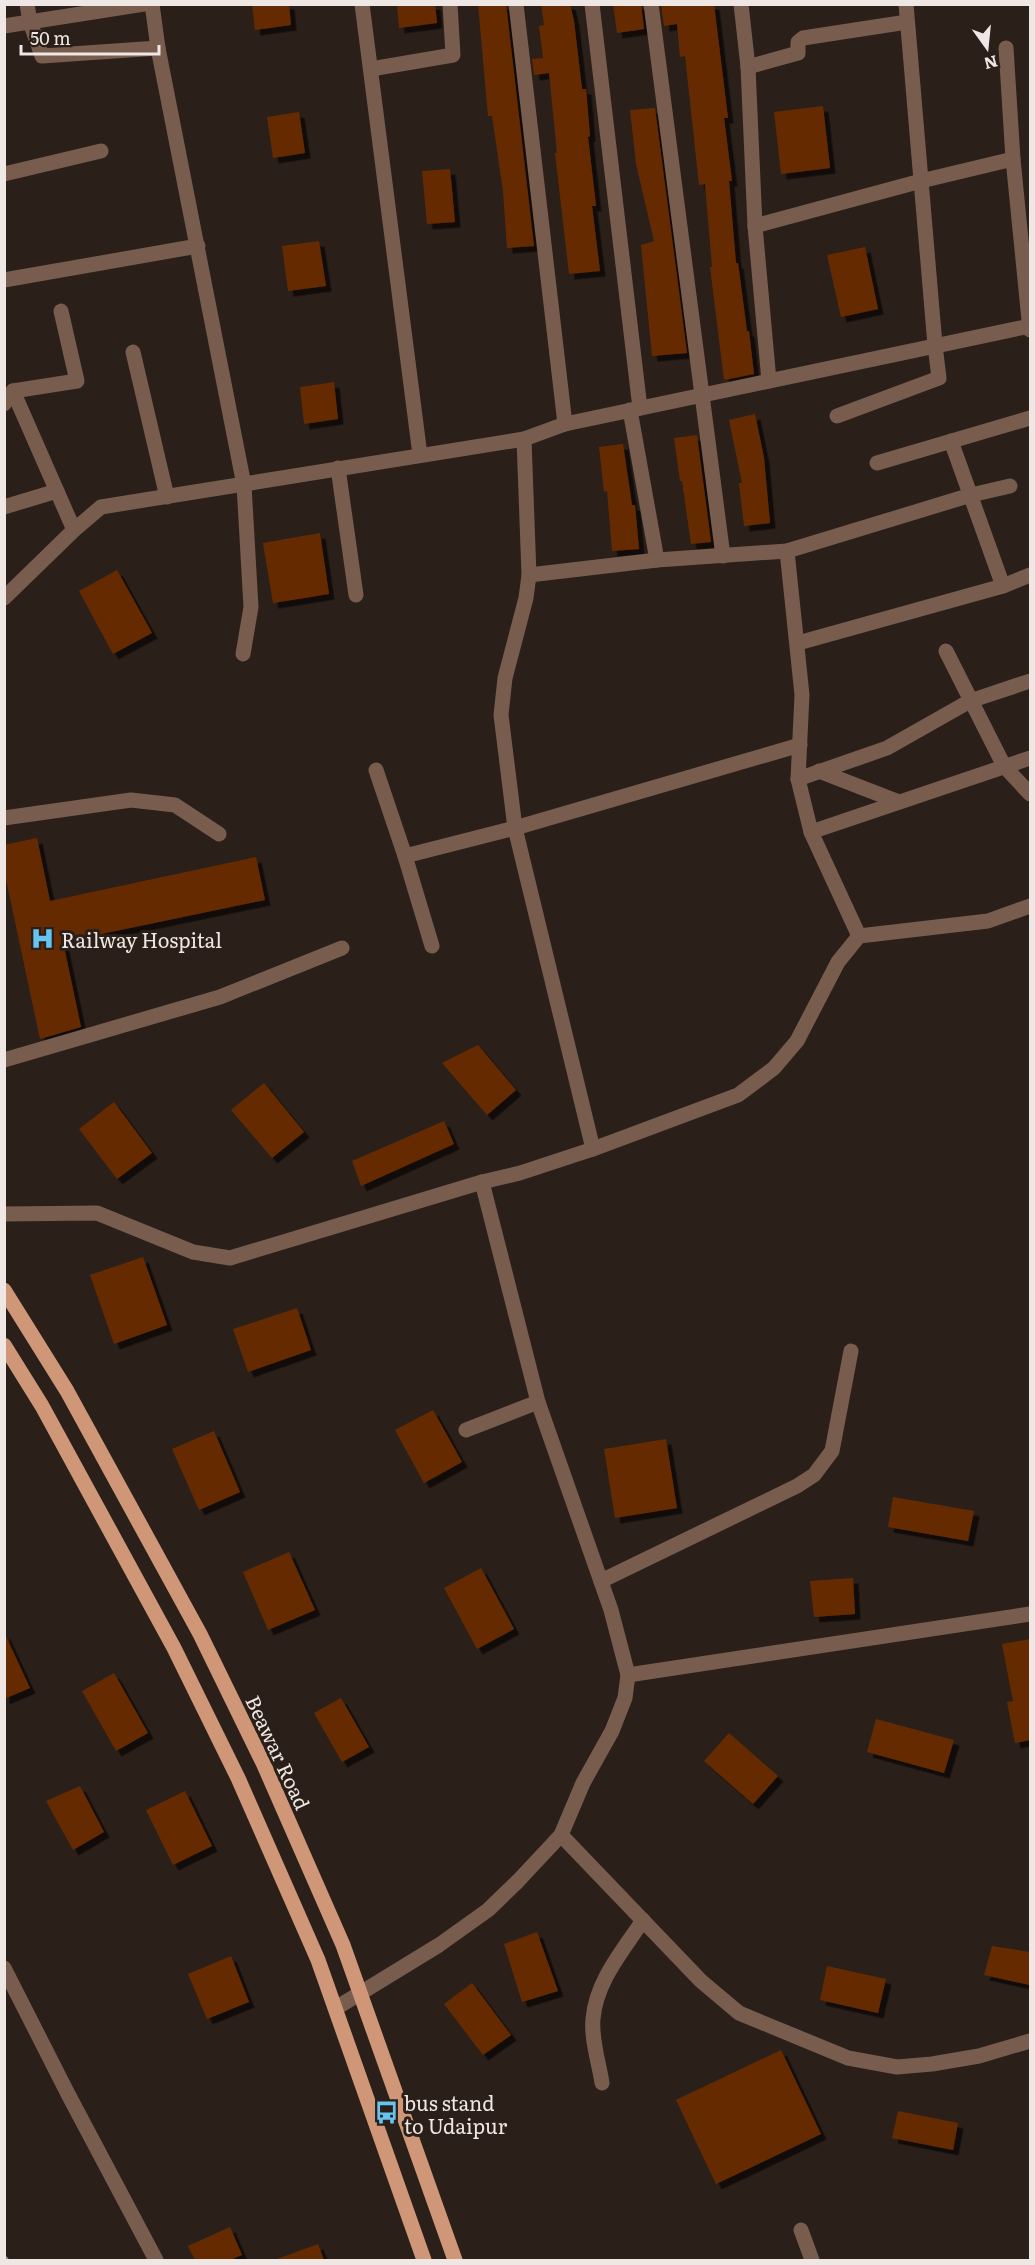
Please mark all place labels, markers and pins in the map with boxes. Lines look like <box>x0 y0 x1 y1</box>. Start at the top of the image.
place label: Railway Hospital <box>61 924 222 954</box>
hospital icon: Railway Hospital <box>30 926 56 952</box>
place label: bus stand to Udaipur <box>404 2087 508 2140</box>
bus stop icon: bus stand to Udaipur <box>373 2100 399 2126</box>

